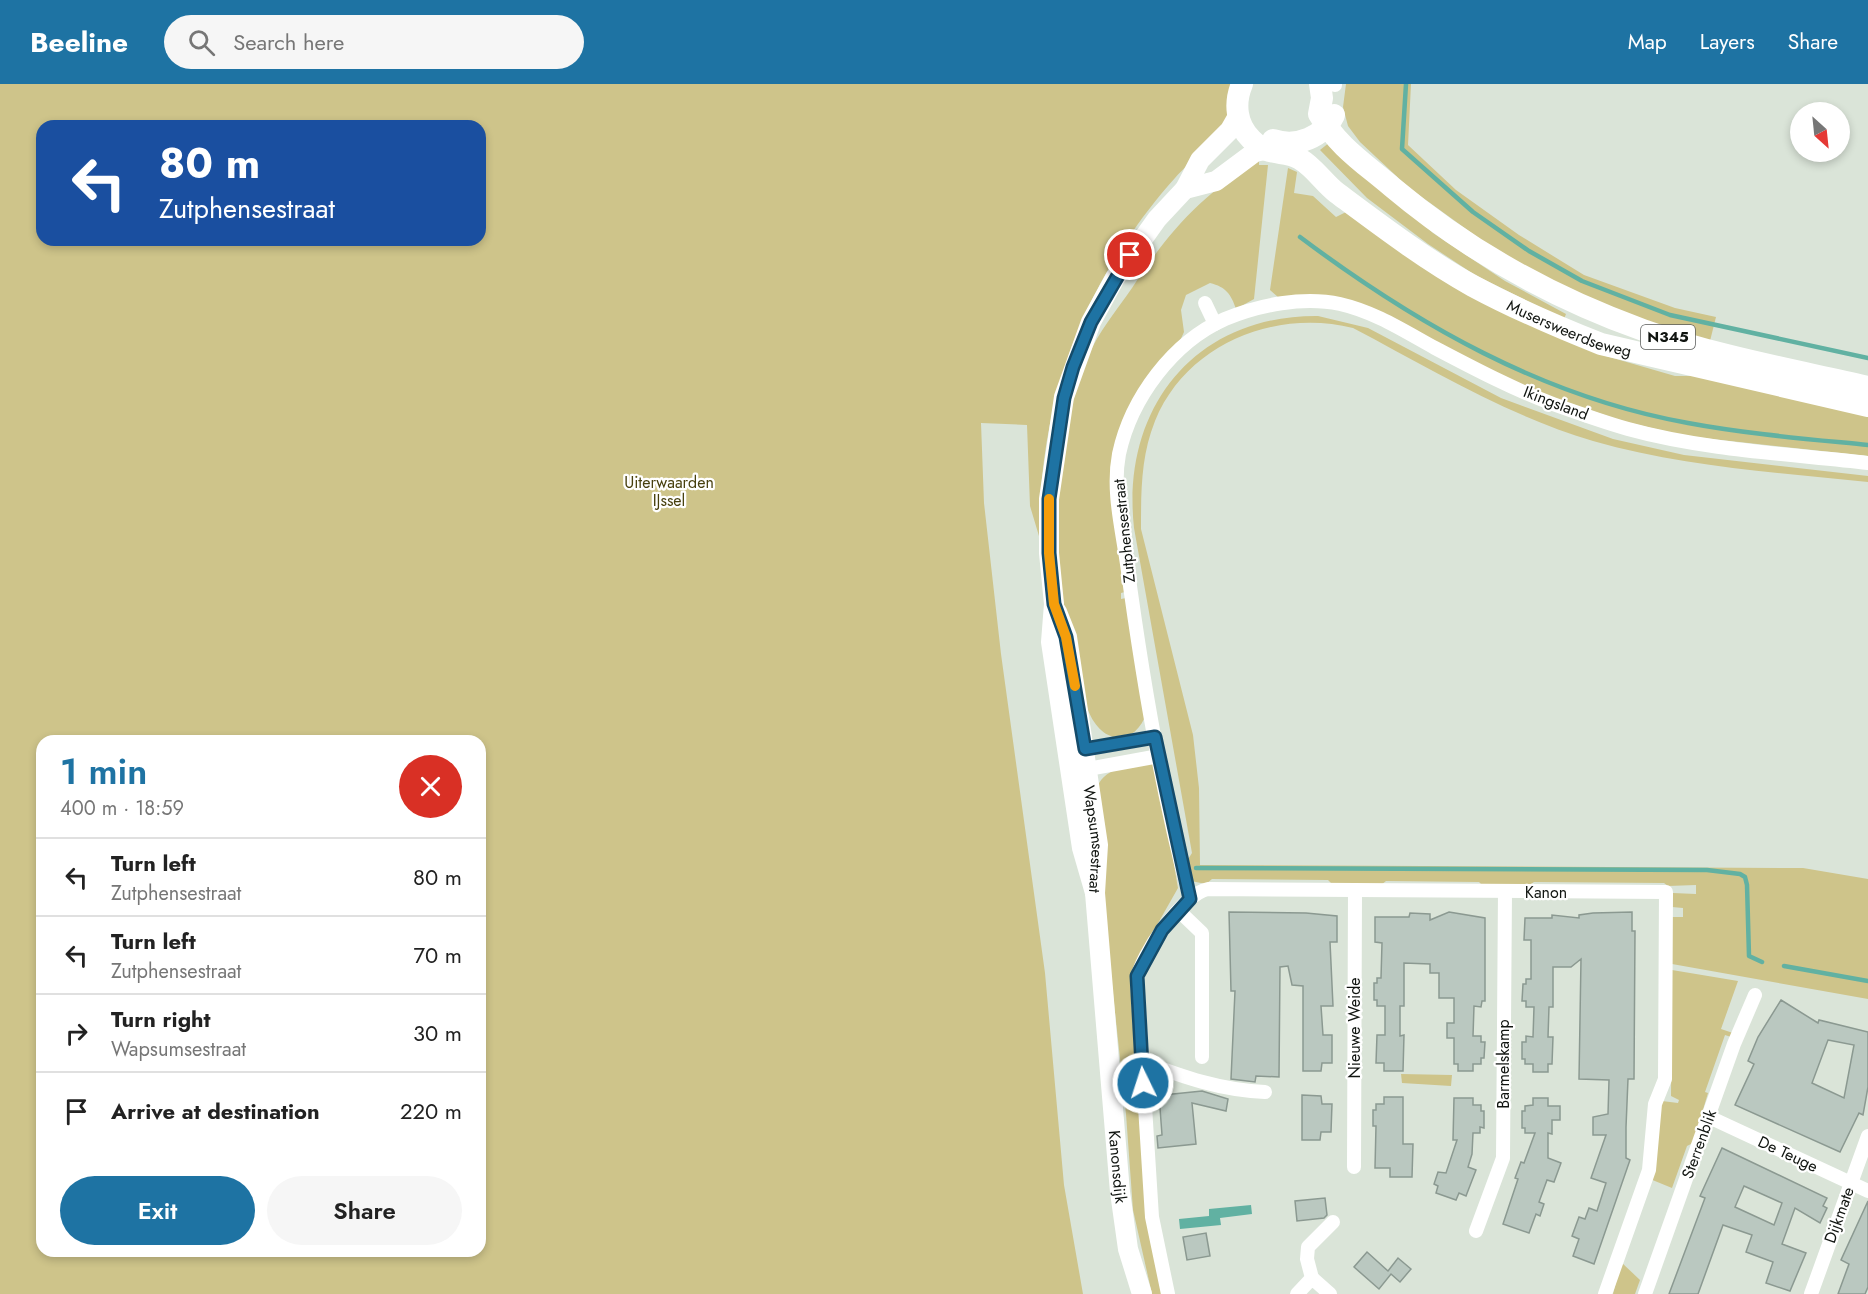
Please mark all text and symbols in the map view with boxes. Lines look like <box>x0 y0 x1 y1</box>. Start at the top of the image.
search box <box>164 15 584 69</box>
text: Beeline <box>30 22 128 63</box>
icon: search <box>185 26 218 59</box>
text: Search here <box>233 26 344 58</box>
text: Map <box>1628 27 1667 57</box>
text: Layers <box>1700 27 1755 57</box>
text: Share <box>1788 27 1838 57</box>
north arrow <box>1790 102 1850 162</box>
map controls <box>1790 102 1850 162</box>
text: 80 m <box>159 133 260 194</box>
icon: left <box>60 144 138 222</box>
text: Zutphensestraat <box>159 189 335 228</box>
pin <box>1104 229 1155 280</box>
icon: arrive <box>1113 238 1146 271</box>
street label: Musersweerdseweg <box>1503 293 1634 362</box>
road number: N345 <box>1641 325 1695 349</box>
street label: Ikingsland <box>1520 380 1592 426</box>
park label: Uiterwaarden IJssel <box>624 471 714 512</box>
street label: Zutphensestraat <box>1107 478 1141 584</box>
text: 1 min <box>60 745 147 797</box>
button: close <box>399 755 462 818</box>
street label: Wapsumsestraat <box>1078 784 1110 894</box>
text: 400 m · 18:59 <box>60 794 184 823</box>
text: Turn left <box>111 847 196 879</box>
icon: left <box>60 861 93 894</box>
text: 80 m <box>413 861 462 893</box>
text: Zutphensestraat <box>111 879 241 908</box>
street label: Kanon <box>1525 881 1567 904</box>
text: Turn left <box>111 925 196 957</box>
icon: left <box>60 939 93 972</box>
text: 70 m <box>413 939 462 971</box>
text: Zutphensestraat <box>111 957 241 986</box>
street label: Nieuwe Weide <box>1343 977 1366 1079</box>
text: Turn right <box>111 1003 211 1035</box>
icon: right <box>60 1017 93 1050</box>
text: 30 m <box>413 1017 462 1049</box>
street label: Barmelskamp <box>1492 1019 1515 1109</box>
text: Wapsumsestraat <box>111 1035 246 1064</box>
position arrow <box>1111 1051 1175 1115</box>
icon: arrive <box>60 1095 93 1128</box>
text: Arrive at destination <box>111 1095 320 1127</box>
text: 220 m <box>400 1095 462 1127</box>
street label: Sterrenblik <box>1676 1105 1722 1182</box>
street label: Kanonsdijk <box>1103 1129 1133 1206</box>
street label: De Teuge <box>1754 1130 1822 1178</box>
button: Exit <box>60 1176 255 1245</box>
button: Share <box>267 1176 462 1245</box>
street label: Dijkmate <box>1818 1184 1860 1246</box>

